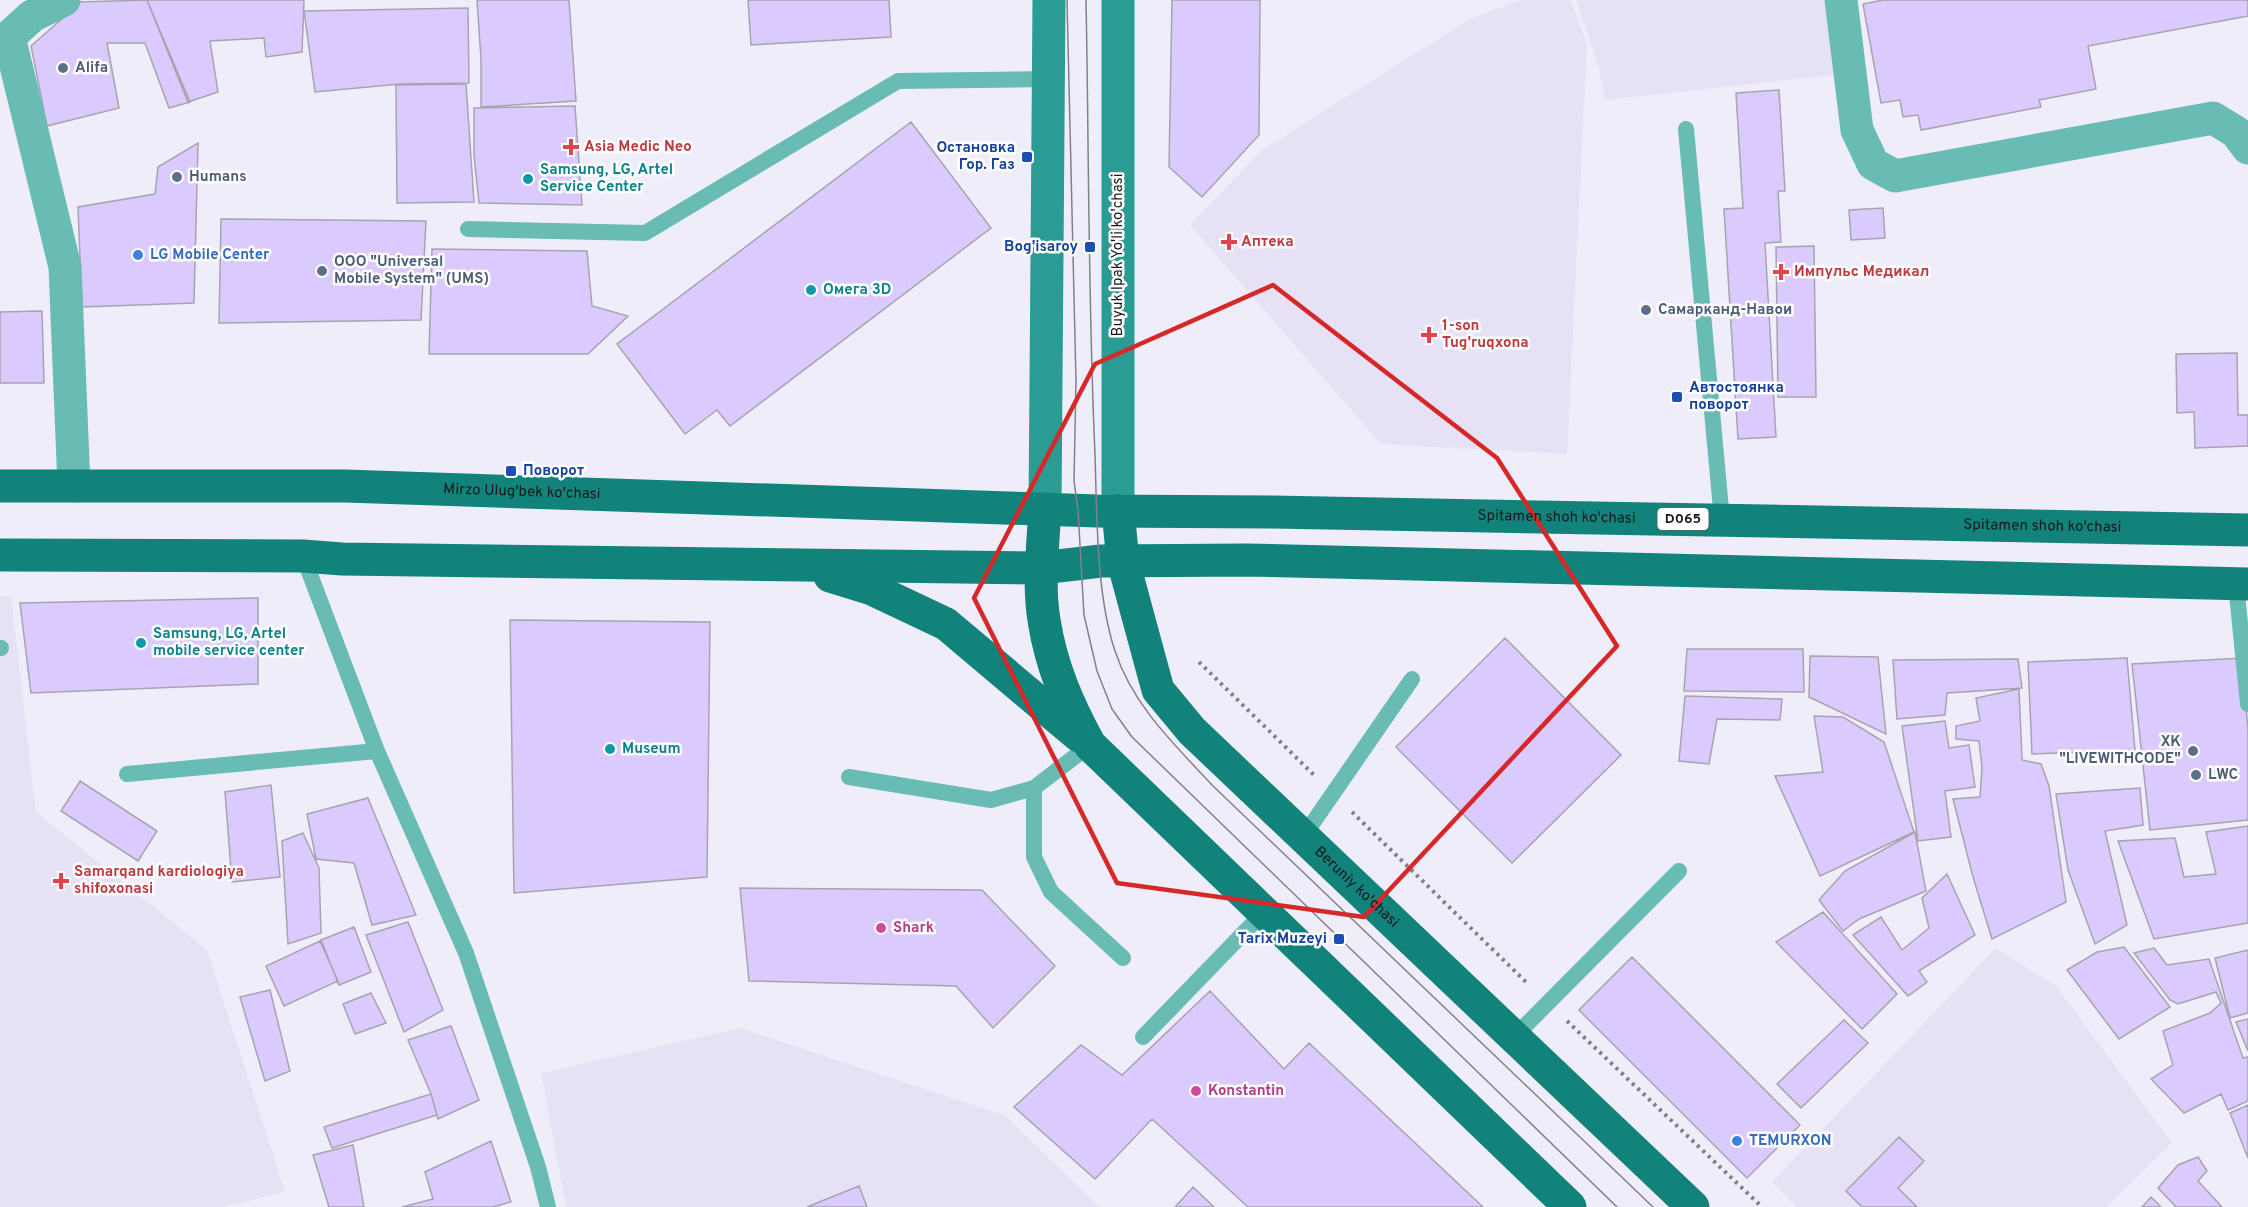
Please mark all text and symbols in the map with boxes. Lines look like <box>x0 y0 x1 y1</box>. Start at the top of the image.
place label: Alifa <box>75 59 108 78</box>
marker: Alifa <box>56 61 70 75</box>
marker: Asia Medic Neo <box>562 138 580 156</box>
place label: Asia Medic Neo <box>584 138 692 157</box>
place label: Остановка Гор. Газ <box>936 139 1015 175</box>
marker: Остановка Гор. Газ <box>1020 150 1034 164</box>
place label: Samsung, LG, Artel Service Center <box>540 161 673 197</box>
place label: Humans <box>189 168 247 187</box>
marker: Humans <box>170 170 184 184</box>
marker: Samsung, LG, Artel Service Center <box>521 172 535 186</box>
street label: Buyuk Ipak Yo'li ko'chasi <box>1109 174 1128 336</box>
place label: Аптека <box>1241 233 1294 252</box>
marker: Аптека <box>1222 235 1236 249</box>
place label: Bog'isaroy <box>1004 238 1078 257</box>
marker: Bog'isaroy <box>1083 240 1097 254</box>
place label: LG Mobile Center <box>150 246 270 265</box>
marker: LG Mobile Center <box>131 248 145 262</box>
place label: ООО "Universal Mobile System" (UMS) <box>334 253 489 289</box>
marker: Импульс Медикал <box>1772 263 1790 281</box>
place label: Импульс Медикал <box>1794 263 1929 282</box>
marker: ООО "Universal Mobile System" (UMS) <box>315 264 329 278</box>
place label: Омега 3D <box>823 281 891 300</box>
marker: Омега 3D <box>804 283 818 297</box>
place label: Самарканд-Навои <box>1658 301 1792 320</box>
marker: Самарканд-Навои <box>1639 303 1653 317</box>
place label: 1-son Tug'ruqxona <box>1442 317 1529 353</box>
marker: 1-son Tug'ruqxona <box>1420 326 1438 344</box>
place label: Автостоянка поворот <box>1689 379 1784 415</box>
marker: Автостоянка поворот <box>1670 390 1684 404</box>
place label: Поворот <box>523 462 584 481</box>
marker: Поворот <box>504 464 518 478</box>
street label: Mirzo Ulug'bek ko'chasi <box>443 480 601 504</box>
street label: Spitamen shoh ko'chasi <box>1477 506 1636 528</box>
road number: D065 <box>1658 508 1708 530</box>
street label: Spitamen shoh ko'chasi <box>1963 515 2122 537</box>
place label: Samsung, LG, Artel mobile service center <box>153 625 305 661</box>
marker: Samsung, LG, Artel mobile service center <box>134 636 148 650</box>
place label: XK "LIVEWITHCODE" <box>2059 733 2181 769</box>
place label: Museum <box>622 740 681 759</box>
marker: Museum <box>603 742 617 756</box>
marker: XK "LIVEWITHCODE" <box>2186 744 2200 758</box>
place label: LWC <box>2208 766 2238 785</box>
marker: LWC <box>2189 768 2203 782</box>
street label: Beruniy ko'chasi <box>1310 842 1403 932</box>
place label: Samarqand kardiologiya shifoxonasi <box>74 863 244 899</box>
marker: Samarqand kardiologiya shifoxonasi <box>52 872 70 890</box>
place label: Shark <box>893 919 934 938</box>
marker: Shark <box>874 921 888 935</box>
place label: Tarix Muzeyi <box>1238 930 1327 949</box>
marker: Tarix Muzeyi <box>1332 932 1346 946</box>
place label: Konstantin <box>1208 1082 1284 1101</box>
marker: Konstantin <box>1189 1084 1203 1098</box>
place label: TEMURXON <box>1749 1132 1831 1151</box>
marker: TEMURXON <box>1730 1134 1744 1148</box>

